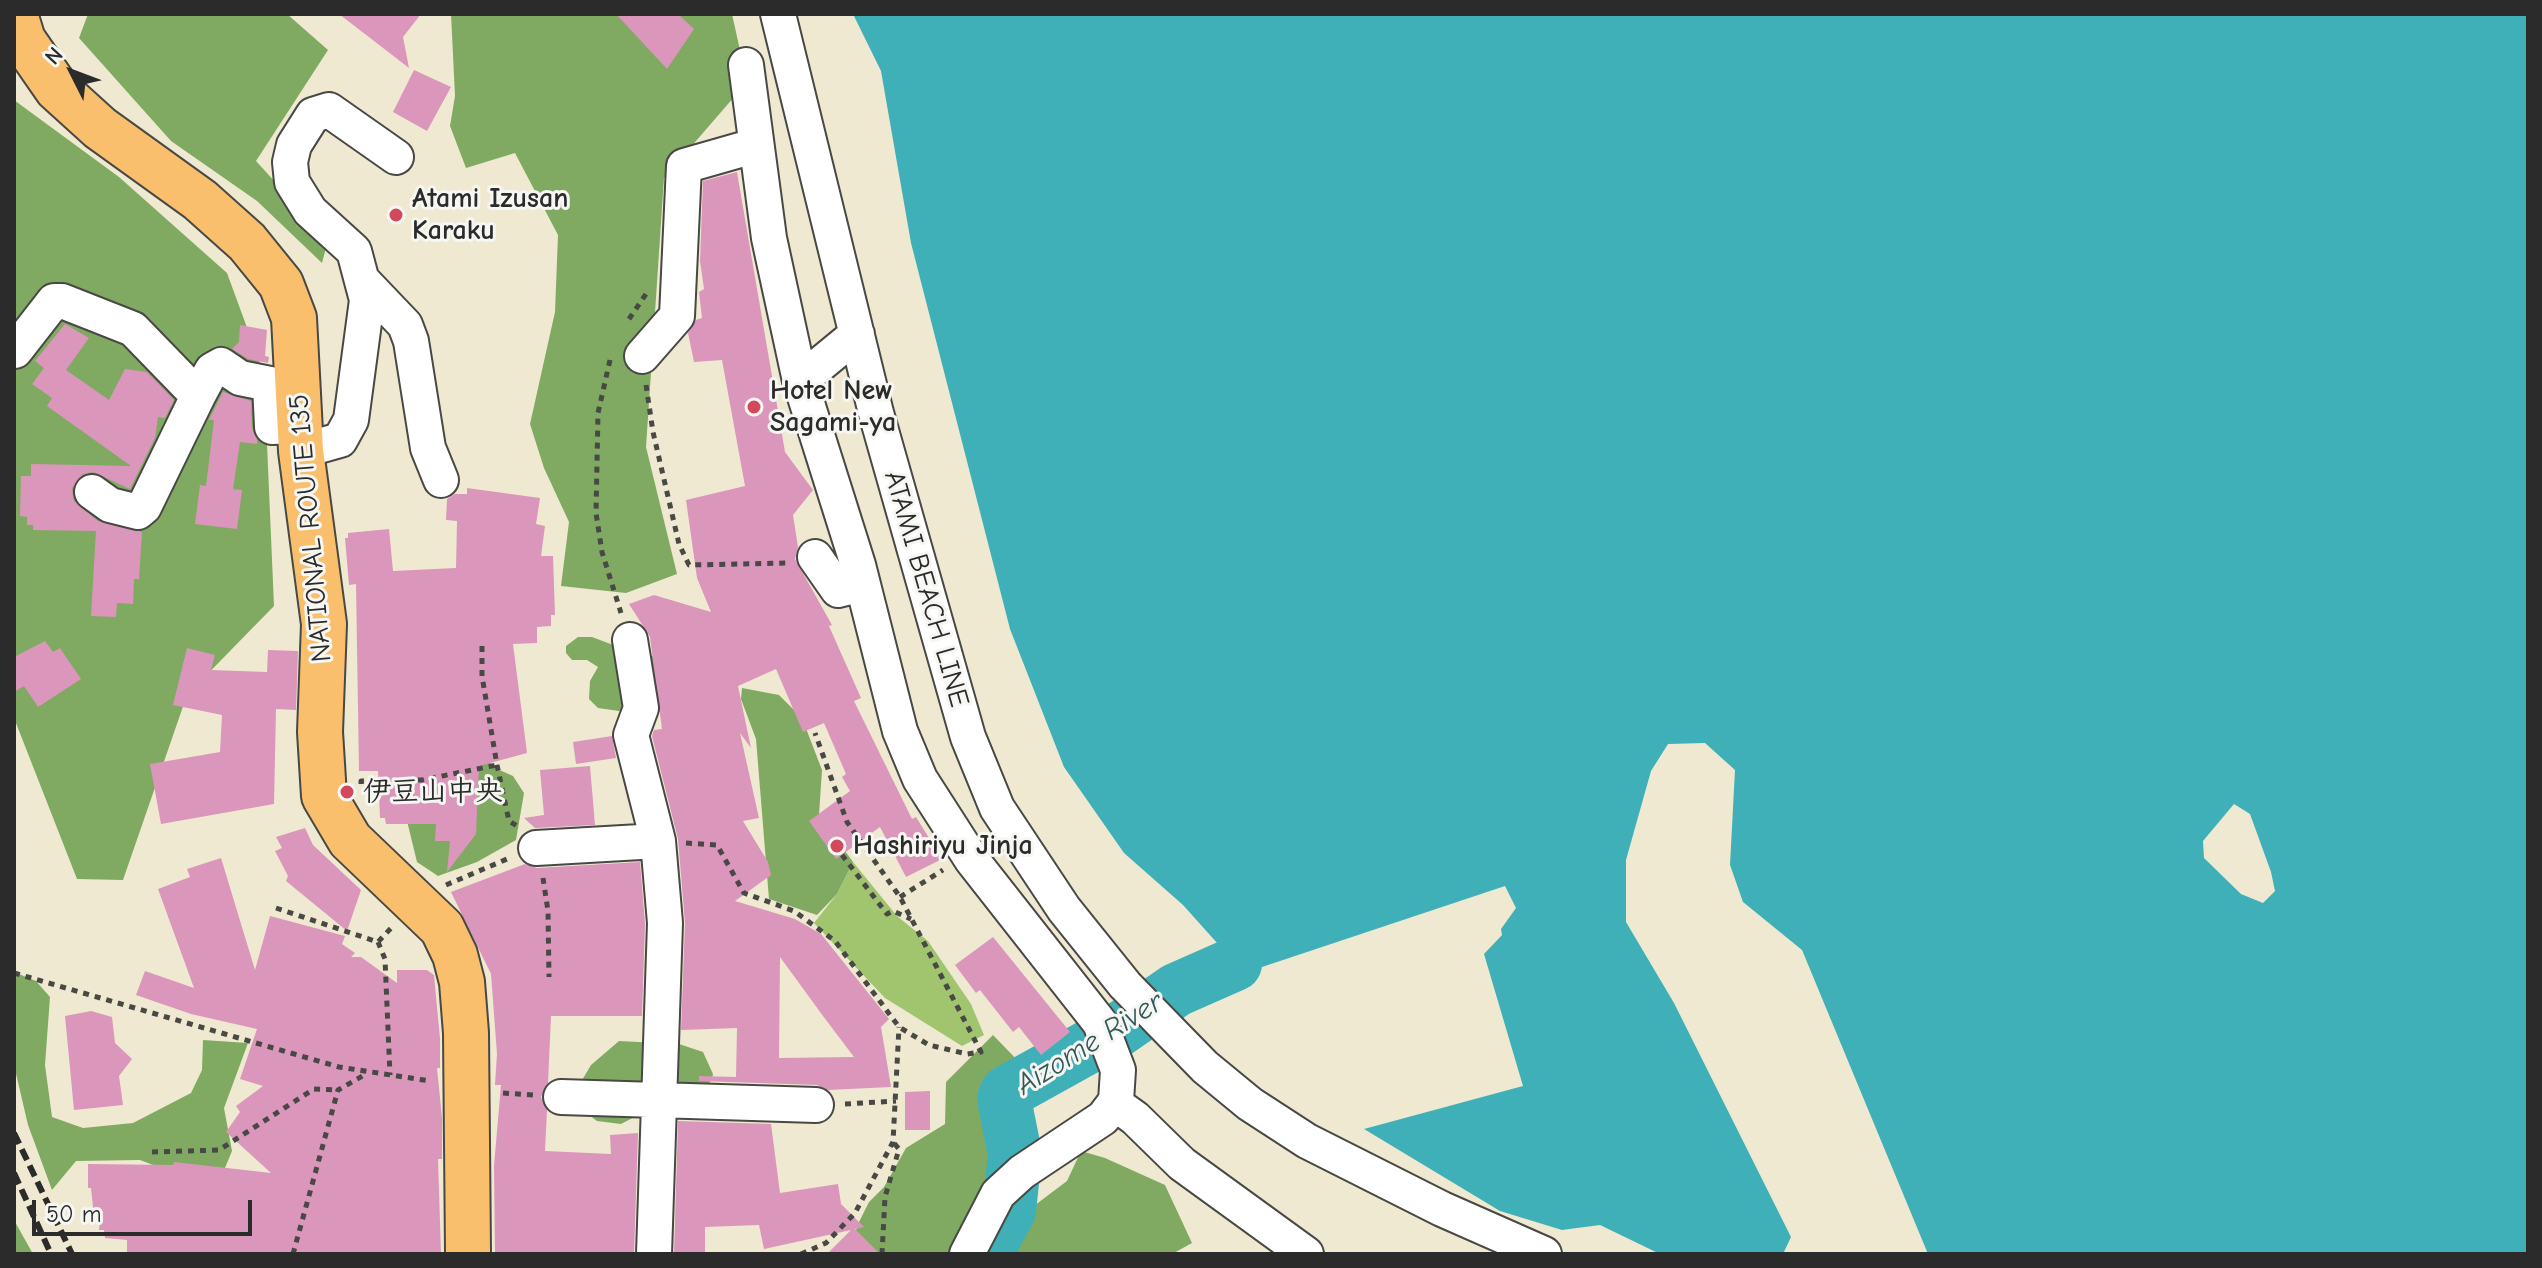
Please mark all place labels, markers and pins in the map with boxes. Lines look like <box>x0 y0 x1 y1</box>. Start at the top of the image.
place label: Atami Izusan Karaku <box>412 182 568 248</box>
marker: Atami Izusan Karaku <box>387 206 405 224</box>
place label: Hotel New Sagami-ya <box>770 374 896 440</box>
marker: Hotel New Sagami-ya <box>745 398 763 416</box>
place label: 伊豆山中央 <box>363 775 503 809</box>
marker: 伊豆山中央 <box>338 783 356 801</box>
place label: Hashiriyu Jinja <box>853 829 1033 863</box>
marker: Hashiriyu Jinja <box>828 837 846 855</box>

